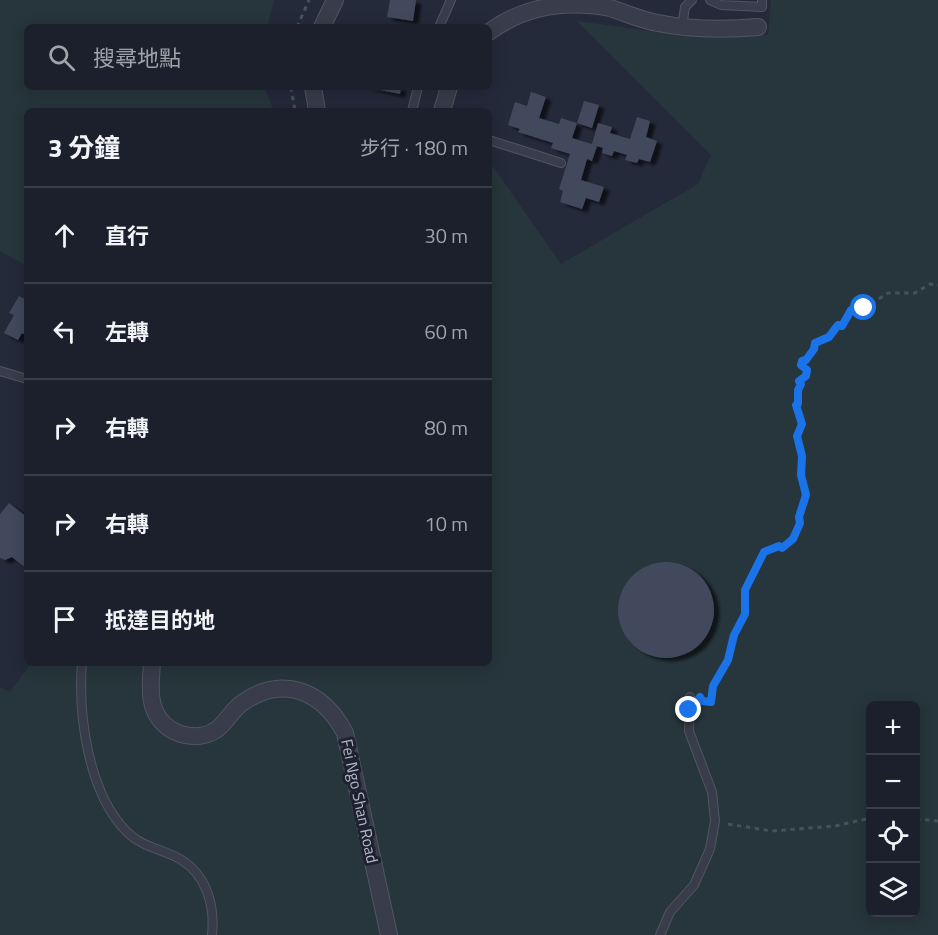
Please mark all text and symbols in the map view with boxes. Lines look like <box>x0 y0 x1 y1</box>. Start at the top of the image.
search box <box>24 24 492 90</box>
icon: search <box>45 41 78 74</box>
text: 搜尋地點 <box>93 41 181 75</box>
text: 3 分鐘 <box>48 128 120 167</box>
text: 步行 · 180 m <box>360 132 468 163</box>
icon: ahead <box>48 219 81 252</box>
text: 直行 <box>105 219 149 253</box>
text: 30 m <box>424 220 468 251</box>
route start <box>850 294 876 320</box>
icon: left <box>48 315 81 348</box>
text: 左轉 <box>105 315 149 349</box>
text: 60 m <box>424 316 468 347</box>
icon: right <box>48 411 81 444</box>
text: 右轉 <box>105 411 149 445</box>
text: 80 m <box>424 412 468 443</box>
icon: right <box>48 507 81 540</box>
text: 右轉 <box>105 507 149 541</box>
text: 10 m <box>424 508 468 539</box>
icon: arrive <box>48 603 81 636</box>
text: 抵達目的地 <box>105 603 215 637</box>
route end <box>675 696 701 722</box>
map controls <box>866 701 920 917</box>
button: + <box>866 701 920 755</box>
street label: Fei Ngo Shan Road <box>335 737 385 865</box>
button: − <box>866 755 920 809</box>
button: locate <box>866 809 920 863</box>
button: layers <box>866 863 920 917</box>

